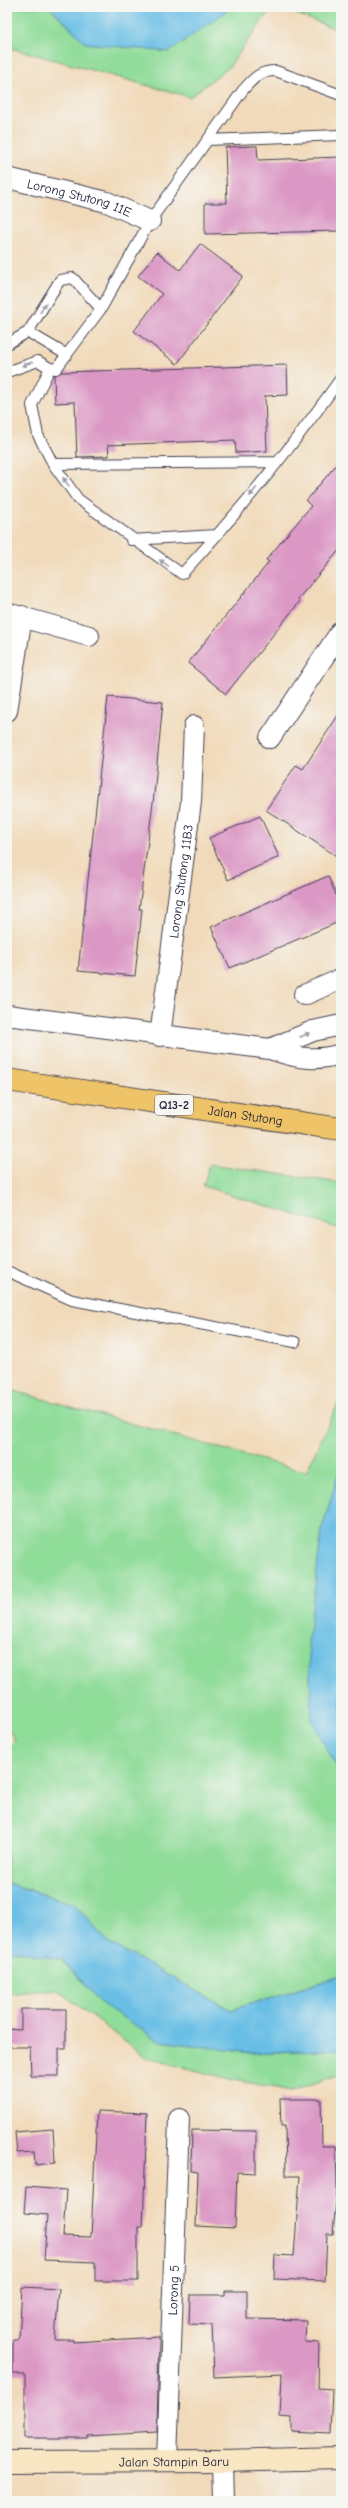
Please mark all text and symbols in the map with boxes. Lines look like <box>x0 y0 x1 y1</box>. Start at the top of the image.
street label: Lorong Stutong 11E <box>26 176 134 220</box>
one-way arrow <box>39 303 47 313</box>
one-way arrow <box>21 362 33 368</box>
one-way arrow <box>62 476 70 487</box>
one-way arrow <box>248 486 257 497</box>
one-way arrow <box>159 559 170 567</box>
street label: Lorong Stutong 11B3 <box>166 824 196 939</box>
one-way arrow <box>299 1031 311 1037</box>
road number: Q13-2 <box>155 1095 193 1115</box>
street label: Jalan Stutong <box>207 1103 284 1128</box>
street label: Lorong 5 <box>165 2265 182 2316</box>
street label: Jalan Stampin Baru <box>119 2454 229 2469</box>

